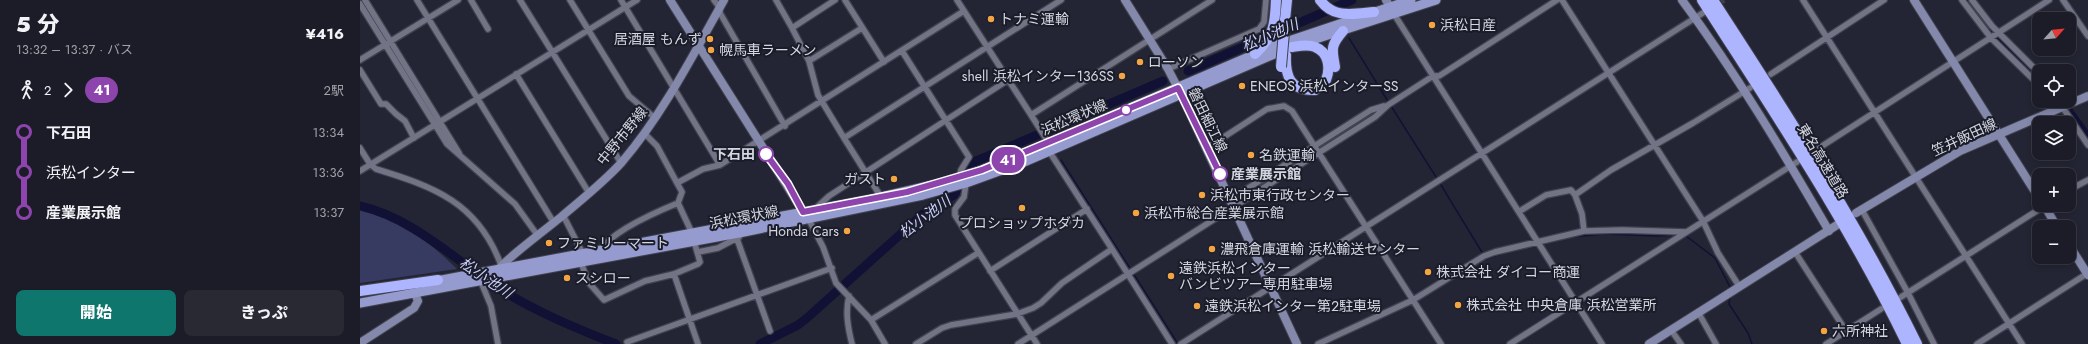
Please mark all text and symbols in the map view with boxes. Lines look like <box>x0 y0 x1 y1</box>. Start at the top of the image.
text: 5 分 <box>16 8 59 40</box>
place label: トナミ運輸 <box>999 9 1069 29</box>
water label: 松小池川 <box>1238 12 1304 57</box>
north arrow <box>2032 12 2076 56</box>
map controls <box>2032 12 2076 264</box>
marker: トナミ運輸 <box>986 14 996 24</box>
place label: 浜松日産 <box>1440 15 1496 35</box>
marker: 浜松日産 <box>1427 20 1437 30</box>
text: ¥416 <box>306 23 344 45</box>
place label: 居酒屋 もんず <box>614 29 702 49</box>
marker: 居酒屋 もんず <box>705 34 715 44</box>
text: 13:32 – 13:37 · バス <box>16 40 133 59</box>
place label: 幌馬車ラーメン <box>719 40 816 60</box>
marker: 幌馬車ラーメン <box>706 45 716 55</box>
place label: ローソン <box>1148 52 1204 72</box>
marker: ローソン <box>1135 57 1145 67</box>
button: locate <box>2032 64 2076 108</box>
place label: shell 浜松インター136SS <box>962 66 1114 86</box>
marker: shell 浜松インター136SS <box>1117 71 1127 81</box>
place label: ENEOS 浜松インターSS <box>1250 76 1399 96</box>
icon: walk <box>16 79 38 101</box>
icon: forward <box>57 79 79 101</box>
text: 41 <box>93 80 110 100</box>
text: 2 <box>44 81 51 100</box>
text: 2駅 <box>324 81 344 100</box>
marker: ENEOS 浜松インターSS <box>1237 81 1247 91</box>
street label: 磐田細江線 <box>1184 84 1232 156</box>
street label: 浜松環状線 <box>1038 94 1110 140</box>
street label: 中野市野線 <box>592 103 652 169</box>
unlabelled marker <box>1120 104 1132 116</box>
street label: 笠井飯田線 <box>1928 113 2000 161</box>
button: layers <box>2032 116 2076 160</box>
street label: 東名高速道路 <box>1793 120 1853 202</box>
text: 下石田 <box>46 122 91 144</box>
text: 13:34 <box>312 123 344 142</box>
place label: 下石田 <box>713 144 755 164</box>
place label: 名鉄運輸 <box>1259 145 1315 165</box>
marker: 下石田 <box>758 146 774 162</box>
line badge: 41 <box>990 147 1026 173</box>
text: 41 <box>1000 150 1016 170</box>
marker: 名鉄運輸 <box>1246 150 1256 160</box>
text: 浜松インター <box>46 162 136 184</box>
text: 13:36 <box>313 163 344 182</box>
place label: 産業展示館 <box>1231 164 1301 184</box>
marker: 産業展示館 <box>1212 166 1228 182</box>
button: + <box>2032 168 2076 212</box>
place label: ガスト <box>844 169 886 189</box>
marker: ガスト <box>889 174 899 184</box>
place label: 浜松市東行政センター <box>1210 185 1350 205</box>
water label: 松小池川 <box>894 189 957 244</box>
marker: 浜松市東行政センター <box>1197 190 1207 200</box>
street label: 浜松環状線 <box>708 201 780 233</box>
text: 産業展示館 <box>46 202 121 224</box>
text: 13:37 <box>313 203 344 222</box>
marker: プロショップホダカ <box>1017 203 1027 213</box>
place label: 浜松市総合産業展示館 <box>1144 203 1284 223</box>
marker: 浜松市総合産業展示館 <box>1131 208 1141 218</box>
place label: プロショップホダカ <box>959 213 1085 233</box>
button: − <box>2032 220 2076 264</box>
place label: Honda Cars <box>768 221 839 241</box>
marker: Honda Cars <box>842 226 852 236</box>
place label: ファミリーマート <box>557 233 669 253</box>
marker: ファミリーマート <box>544 238 554 248</box>
place label: 濃飛倉庫運輸 浜松輸送センター <box>1220 239 1420 259</box>
marker: 濃飛倉庫運輸 浜松輸送センター <box>1207 244 1217 254</box>
water label: 松小池川 <box>455 252 519 305</box>
place label: 遠鉄浜松インター バンビツアー専用駐車場 <box>1179 258 1333 294</box>
place label: 株式会社 ダイコー商運 <box>1436 262 1580 282</box>
marker: 株式会社 ダイコー商運 <box>1423 267 1433 277</box>
place label: スシロー <box>575 268 631 288</box>
marker: 遠鉄浜松インター バンビツアー専用駐車場 <box>1166 271 1176 281</box>
marker: スシロー <box>562 273 572 283</box>
button: 開始 <box>16 290 176 336</box>
button: きっぷ <box>184 290 344 336</box>
place label: 株式会社 中央倉庫 浜松営業所 <box>1466 295 1656 315</box>
place label: 遠鉄浜松インター第２駐車場 <box>1205 296 1381 316</box>
marker: 株式会社 中央倉庫 浜松営業所 <box>1453 300 1463 310</box>
marker: 遠鉄浜松インター第２駐車場 <box>1192 301 1202 311</box>
place label: 六所神社 <box>1832 321 1888 341</box>
marker: 六所神社 <box>1819 326 1829 336</box>

